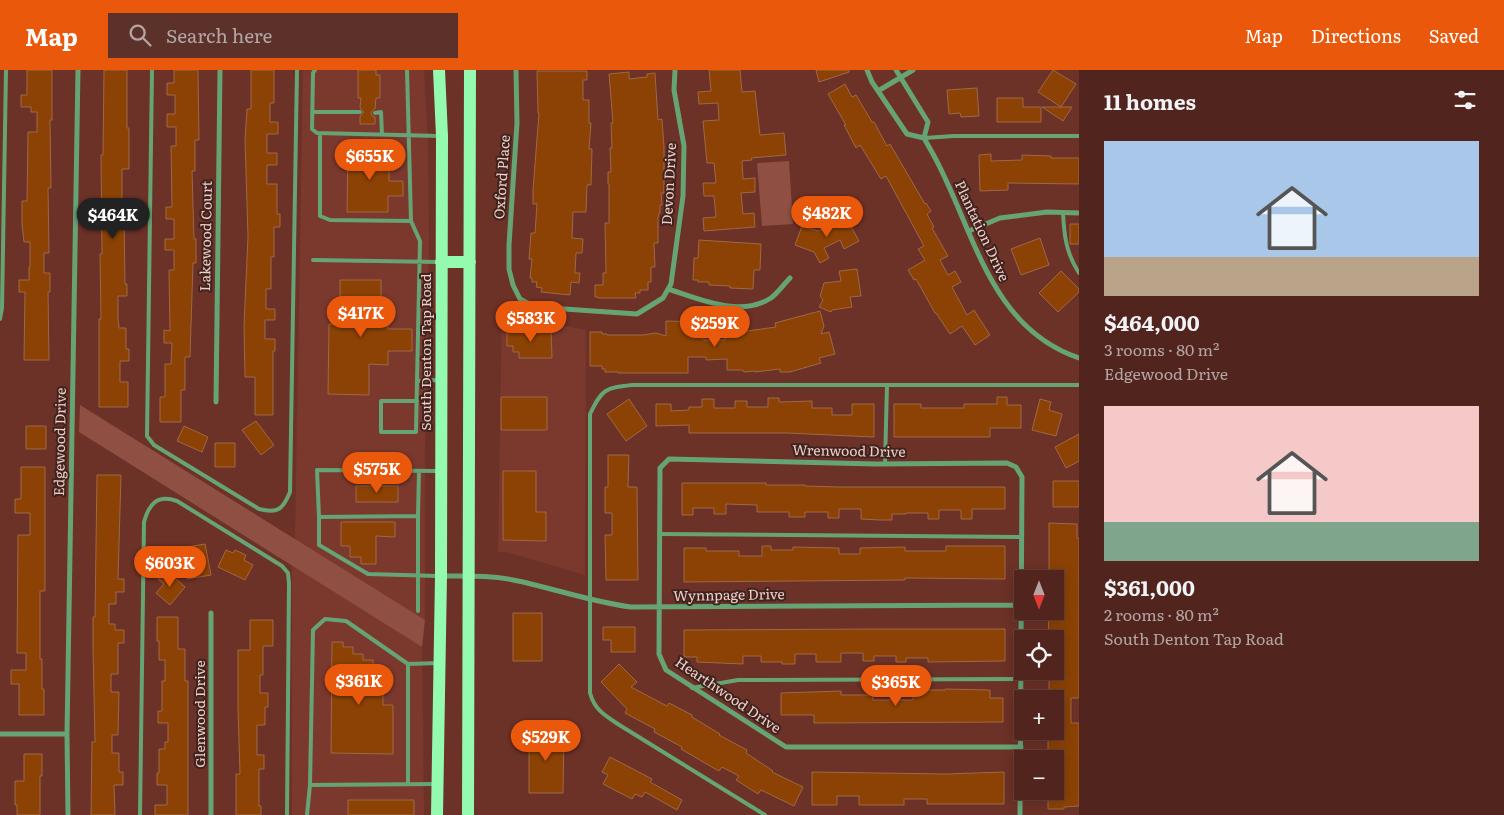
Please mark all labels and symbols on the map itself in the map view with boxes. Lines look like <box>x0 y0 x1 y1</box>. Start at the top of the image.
street label: Oxford Place <box>488 134 514 220</box>
pin: $655K <box>335 138 405 181</box>
street label: Devon Drive <box>656 142 680 226</box>
street label: Plantation Drive <box>951 177 1015 284</box>
street label: Lakewood Court <box>194 180 216 291</box>
pin: $482K <box>792 196 862 238</box>
pin: $464K <box>78 198 148 240</box>
street label: South Denton Tap Road <box>415 273 435 431</box>
pin: $417K <box>326 296 396 338</box>
pin: $583K <box>496 300 566 343</box>
pin: $259K <box>680 306 750 348</box>
street label: Edgewood Drive <box>48 388 70 496</box>
street label: Wrenwood Drive <box>792 439 906 461</box>
pin: $575K <box>342 452 412 494</box>
pin: $603K <box>135 546 205 588</box>
north arrow <box>1014 570 1064 620</box>
street label: Wynnpage Drive <box>673 583 785 605</box>
street label: Hearthwood Drive <box>672 651 785 737</box>
street label: Glenwood Drive <box>189 660 209 768</box>
pin: $361K <box>324 664 394 706</box>
pin: $365K <box>861 664 931 707</box>
pin: $529K <box>511 720 581 762</box>

